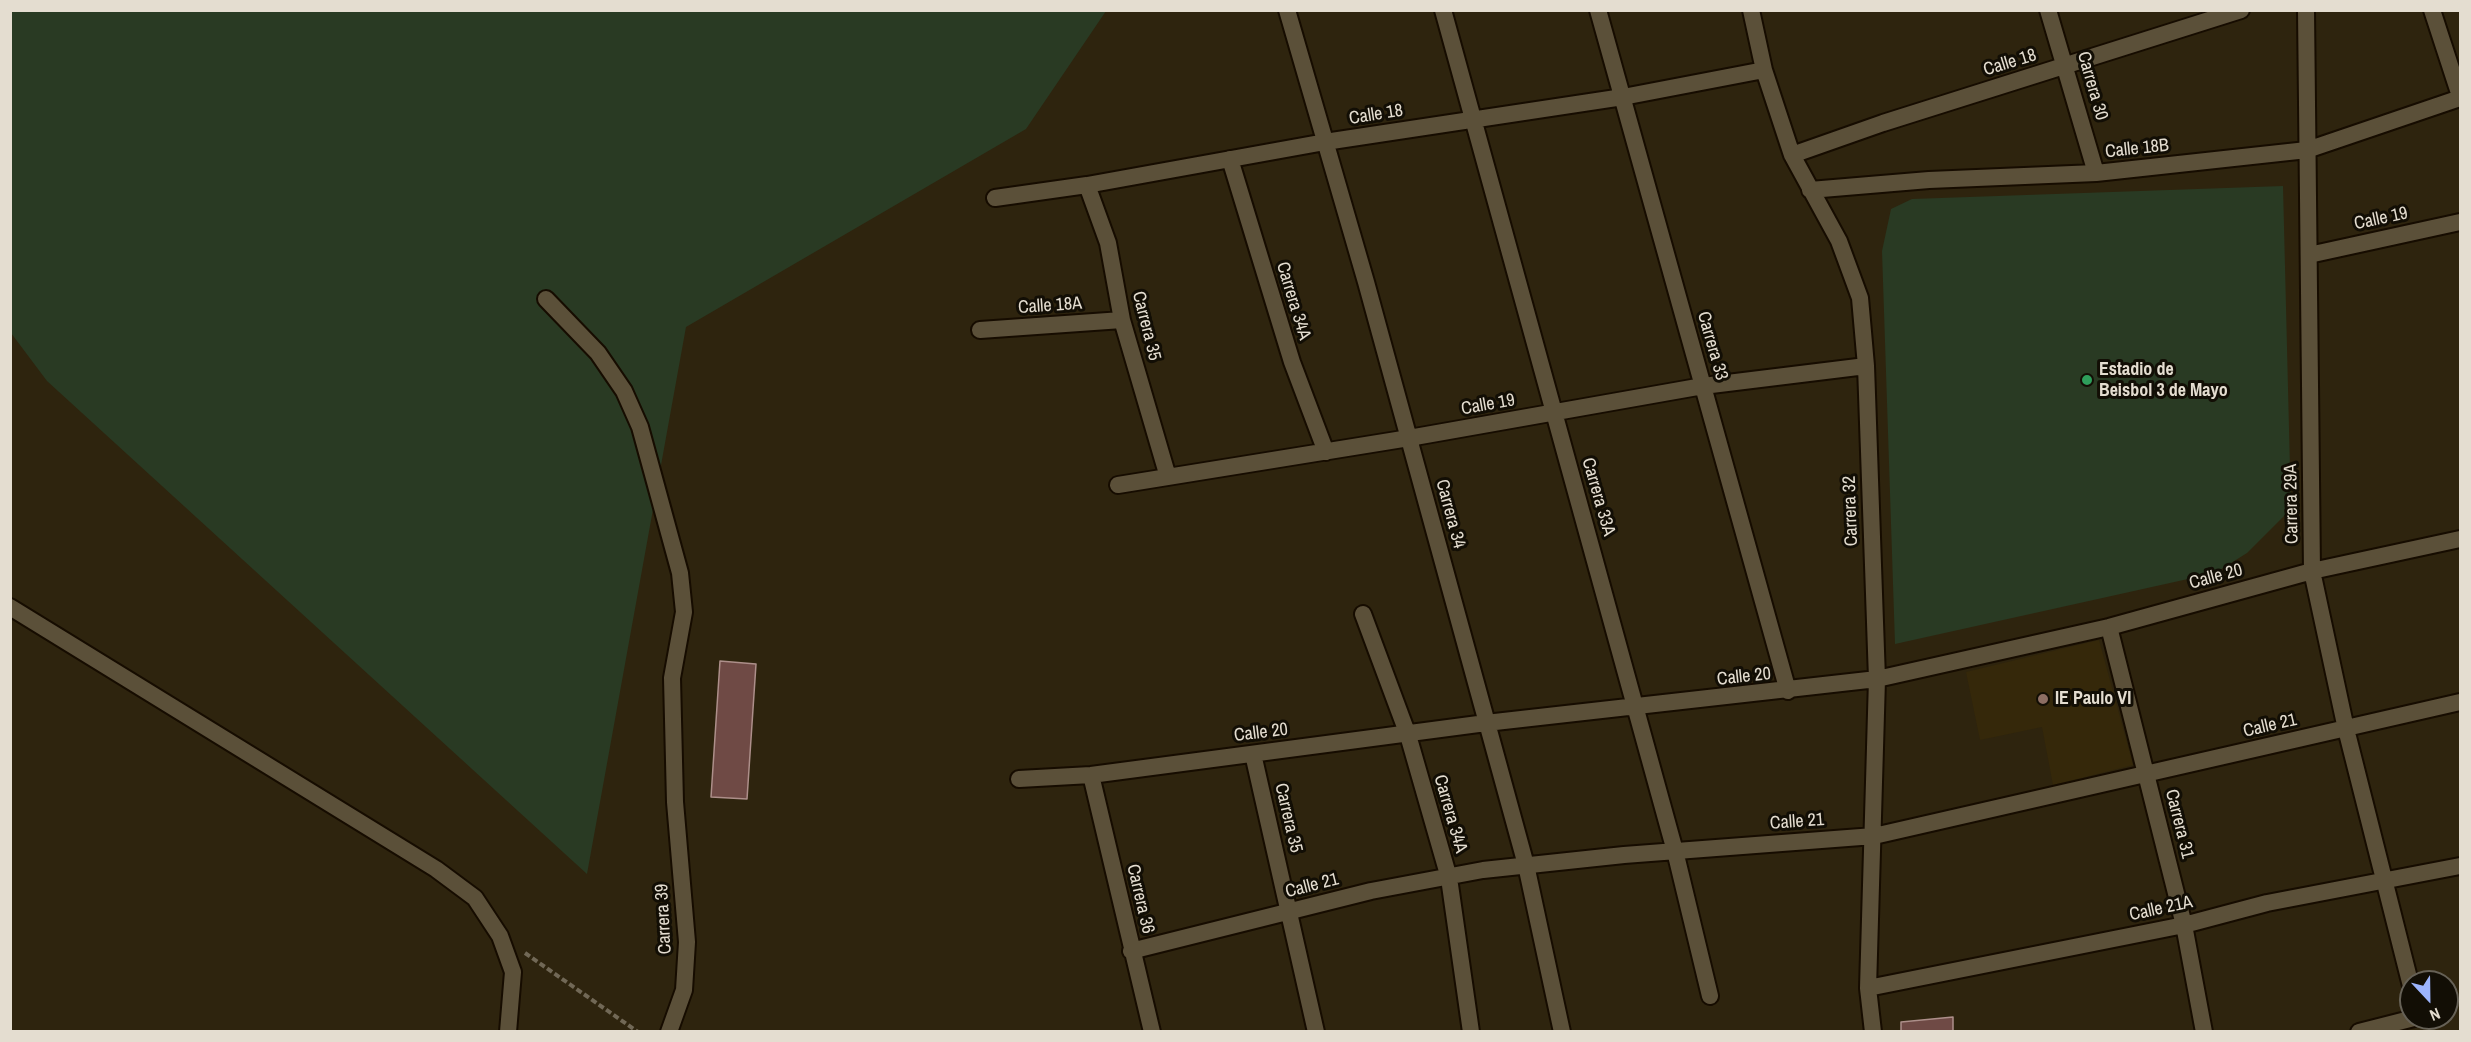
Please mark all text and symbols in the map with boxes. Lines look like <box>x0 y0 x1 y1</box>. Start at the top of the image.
street label: Calle 18 <box>1981 45 2039 81</box>
street label: Carrera 30 <box>2072 49 2112 123</box>
street label: Calle 18 <box>1348 100 1404 130</box>
street label: Calle 18B <box>2104 135 2170 163</box>
street label: Calle 19 <box>2352 203 2410 235</box>
street label: Carrera 34A <box>1271 259 1315 343</box>
street label: Carrera 35 <box>1127 289 1165 363</box>
street label: Calle 18A <box>1017 293 1083 319</box>
street label: Carrera 33 <box>1692 309 1732 383</box>
place label: Estadio de Beisbol 3 de Mayo <box>2099 359 2228 401</box>
marker: Estadio de Beisbol 3 de Mayo <box>2080 373 2094 387</box>
street label: Calle 19 <box>1459 390 1517 420</box>
street label: Carrera 33A <box>1577 455 1619 539</box>
street label: Carrera 29A <box>2281 464 2303 544</box>
street label: Carrera 32 <box>1839 475 1863 547</box>
street label: Carrera 34 <box>1430 477 1470 551</box>
street label: Calle 20 <box>2187 560 2245 594</box>
street label: Calle 20 <box>1716 663 1772 691</box>
place label: IE Paulo VI <box>2055 688 2131 710</box>
marker: IE Paulo VI <box>2036 692 2050 706</box>
street label: Calle 21 <box>2241 709 2299 743</box>
street label: Calle 20 <box>1233 719 1289 747</box>
street label: Carrera 34A <box>1429 772 1471 856</box>
street label: Carrera 35 <box>1270 781 1306 855</box>
street label: Carrera 31 <box>2160 787 2198 861</box>
street label: Calle 21 <box>1769 809 1825 835</box>
street label: Carrera 36 <box>1122 862 1158 936</box>
street label: Calle 21 <box>1283 869 1341 903</box>
street label: Carrera 39 <box>651 883 677 955</box>
street label: Calle 21A <box>2127 892 2195 926</box>
north arrow <box>2399 970 2459 1030</box>
text: N <box>2426 1003 2444 1027</box>

